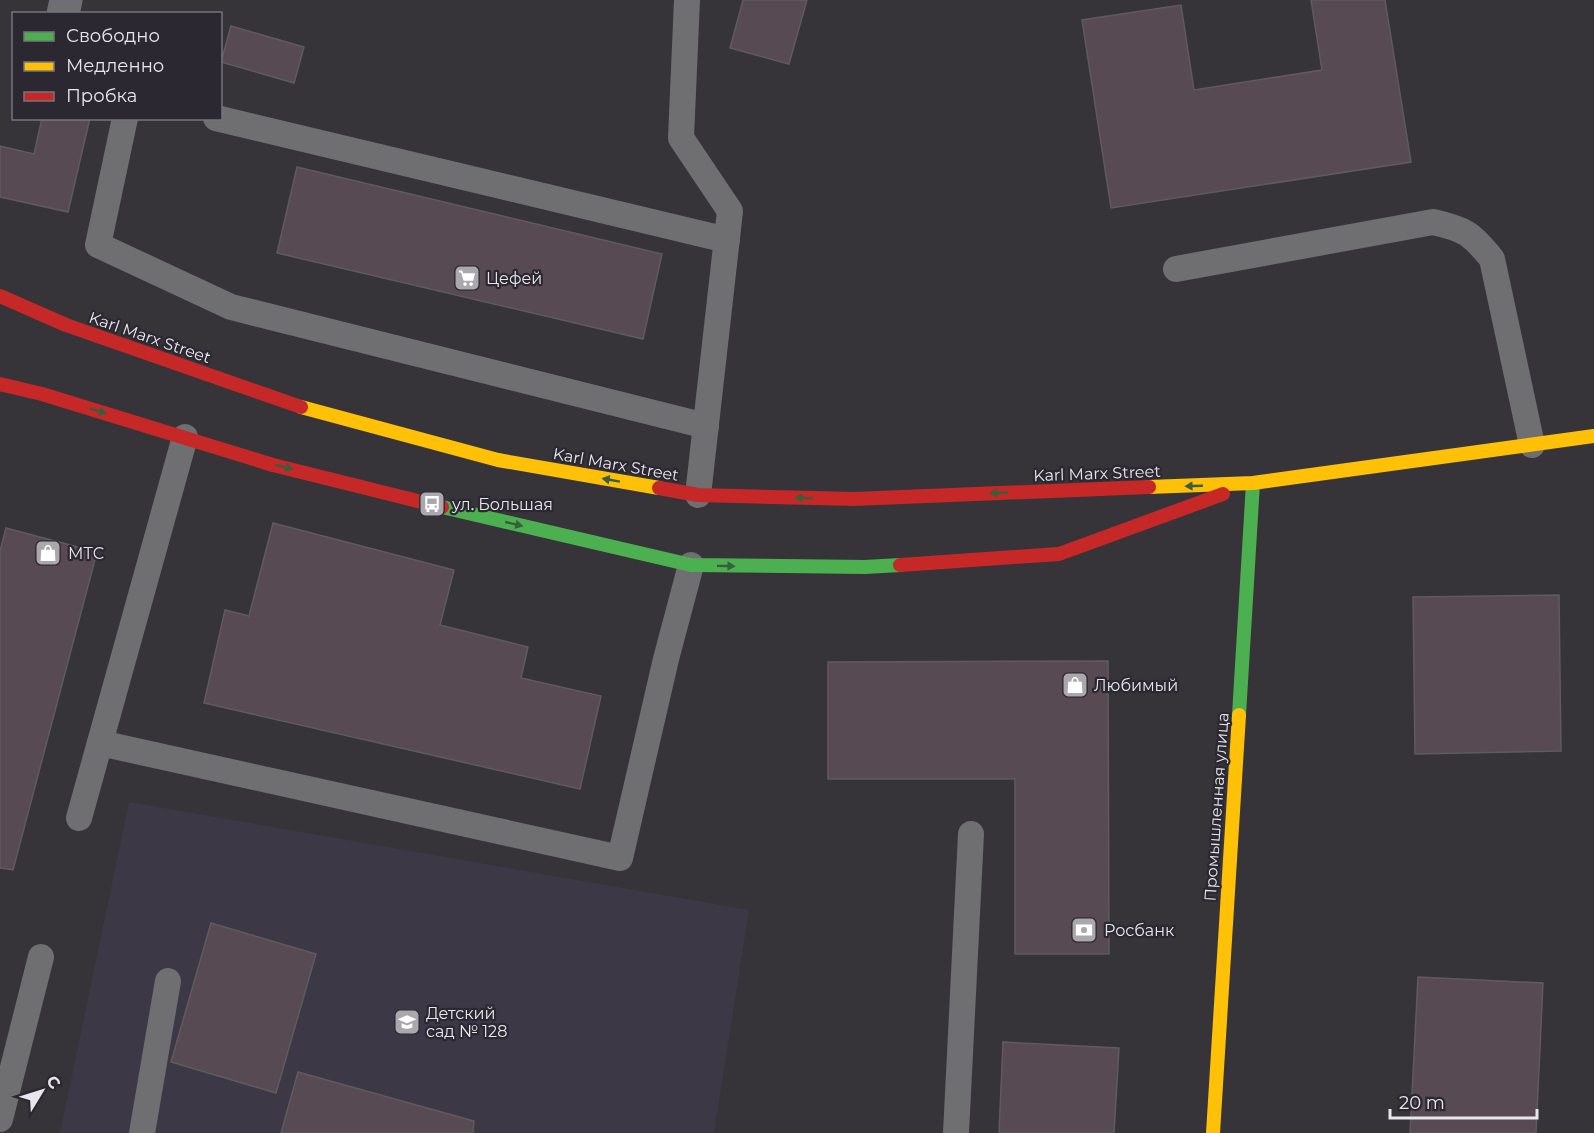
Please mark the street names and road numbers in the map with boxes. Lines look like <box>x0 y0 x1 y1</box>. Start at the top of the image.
street label: Karl Marx Street <box>86 308 214 367</box>
street label: Karl Marx Street <box>551 444 681 485</box>
street label: Karl Marx Street <box>1033 462 1162 485</box>
street label: Промышленная улица <box>1200 712 1233 902</box>

